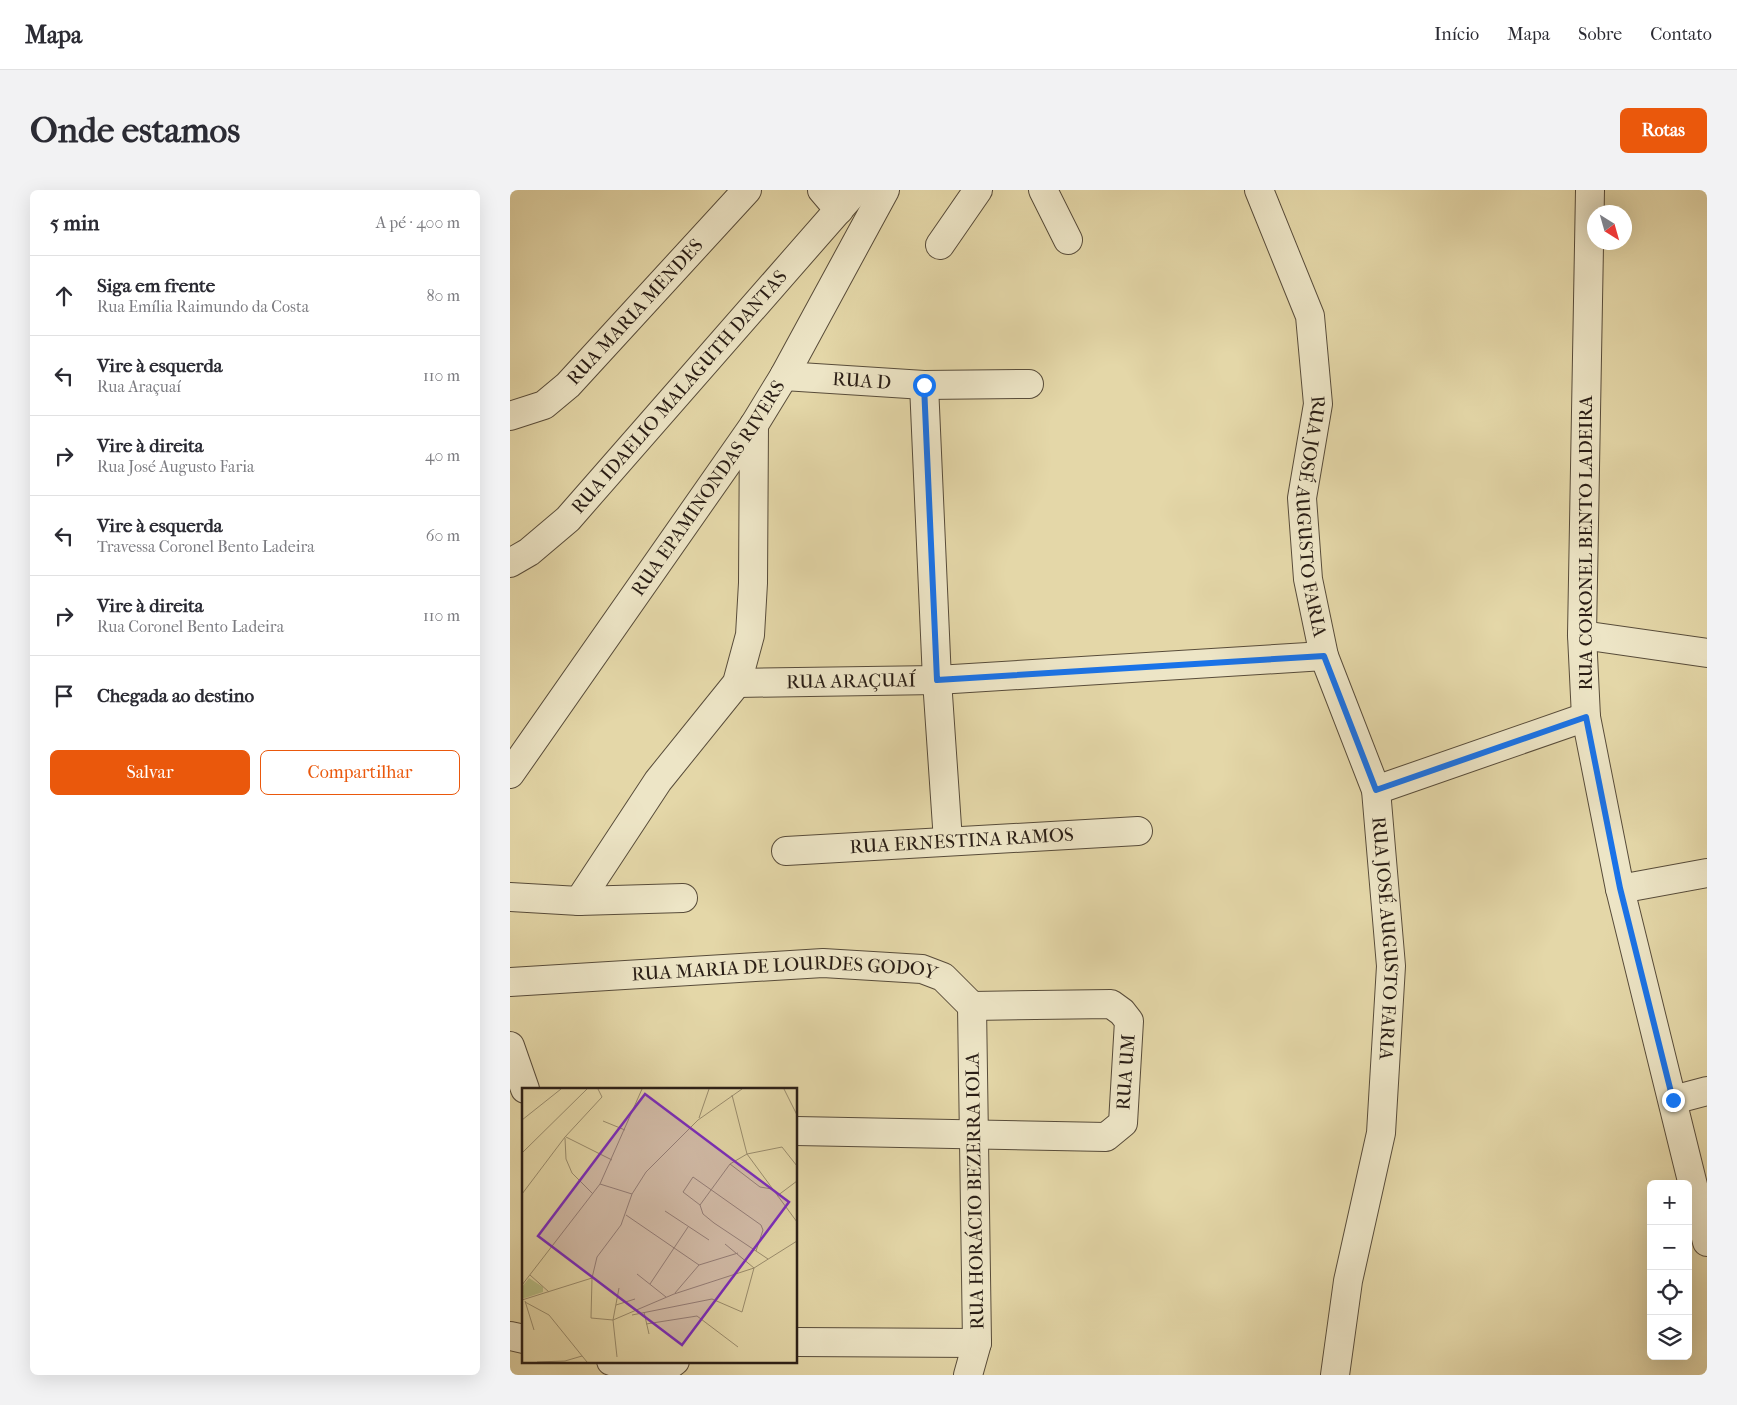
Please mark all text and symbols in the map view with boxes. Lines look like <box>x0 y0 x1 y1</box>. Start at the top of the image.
text: Mapa <box>25 21 82 49</box>
text: Início <box>1434 24 1479 45</box>
text: Mapa <box>1507 24 1550 45</box>
text: Sobre <box>1578 24 1622 45</box>
text: Contato <box>1650 24 1712 45</box>
button: Rotas <box>1620 108 1707 153</box>
text: Onde estamos <box>30 110 240 151</box>
north arrow <box>1587 205 1632 250</box>
text: 5 min <box>50 211 99 235</box>
text: A pé · 400 m <box>376 213 460 232</box>
street label: RUA MARIA MENDES <box>562 234 708 390</box>
street label: RUA IDAELIO MALAGUTH DANTAS <box>567 266 792 518</box>
text: Siga em frente <box>97 275 215 297</box>
icon: ahead <box>50 282 78 310</box>
text: 80 m <box>426 286 460 305</box>
text: Rua Emília Raimundo da Costa <box>97 297 309 316</box>
text: Vire à esquerda <box>97 355 223 377</box>
icon: left <box>50 362 78 390</box>
text: 110 m <box>423 366 460 385</box>
street label: RUA D <box>832 368 892 394</box>
route start <box>913 374 936 397</box>
street label: RUA EPAMINONDAS RIVERS <box>627 376 790 600</box>
text: Rua Araçuaí <box>97 377 181 396</box>
street label: RUA JOSÉ AUGUSTO FARIA <box>1291 395 1331 640</box>
street label: RUA CORONEL BENTO LADEIRA <box>1575 395 1597 691</box>
text: Vire à direita <box>97 435 204 457</box>
icon: right <box>50 442 78 470</box>
text: 40 m <box>425 446 460 465</box>
text: Rua José Augusto Faria <box>97 457 254 476</box>
text: Vire à esquerda <box>97 515 223 537</box>
icon: left <box>50 522 78 550</box>
text: 60 m <box>426 526 460 545</box>
text: Travessa Coronel Bento Ladeira <box>97 537 315 556</box>
text: Vire à direita <box>97 595 204 617</box>
icon: right <box>50 602 78 630</box>
text: 110 m <box>423 606 460 625</box>
text: Rua Coronel Bento Ladeira <box>97 617 284 636</box>
street label: RUA ARAÇUAÍ <box>786 669 917 693</box>
icon: arrive <box>50 682 78 710</box>
text: Chegada ao destino <box>97 685 254 707</box>
button: Salvar <box>50 750 250 795</box>
button: Compartilhar <box>260 750 460 795</box>
street label: RUA JOSÉ AUGUSTO FARIA <box>1367 816 1402 1061</box>
street label: RUA ERNESTINA RAMOS <box>849 824 1075 858</box>
street label: RUA MARIA DE LOURDES GODOY <box>631 952 941 986</box>
street label: RUA UM <box>1112 1033 1140 1111</box>
street label: RUA HORÁCIO BEZERRA IOLA <box>962 1052 988 1330</box>
inset map <box>522 1088 798 1362</box>
route end <box>1662 1089 1685 1112</box>
map controls <box>1647 1180 1692 1360</box>
button: + <box>1647 1180 1692 1225</box>
button: − <box>1647 1225 1692 1270</box>
button: locate <box>1647 1270 1692 1315</box>
button: layers <box>1647 1315 1692 1360</box>

